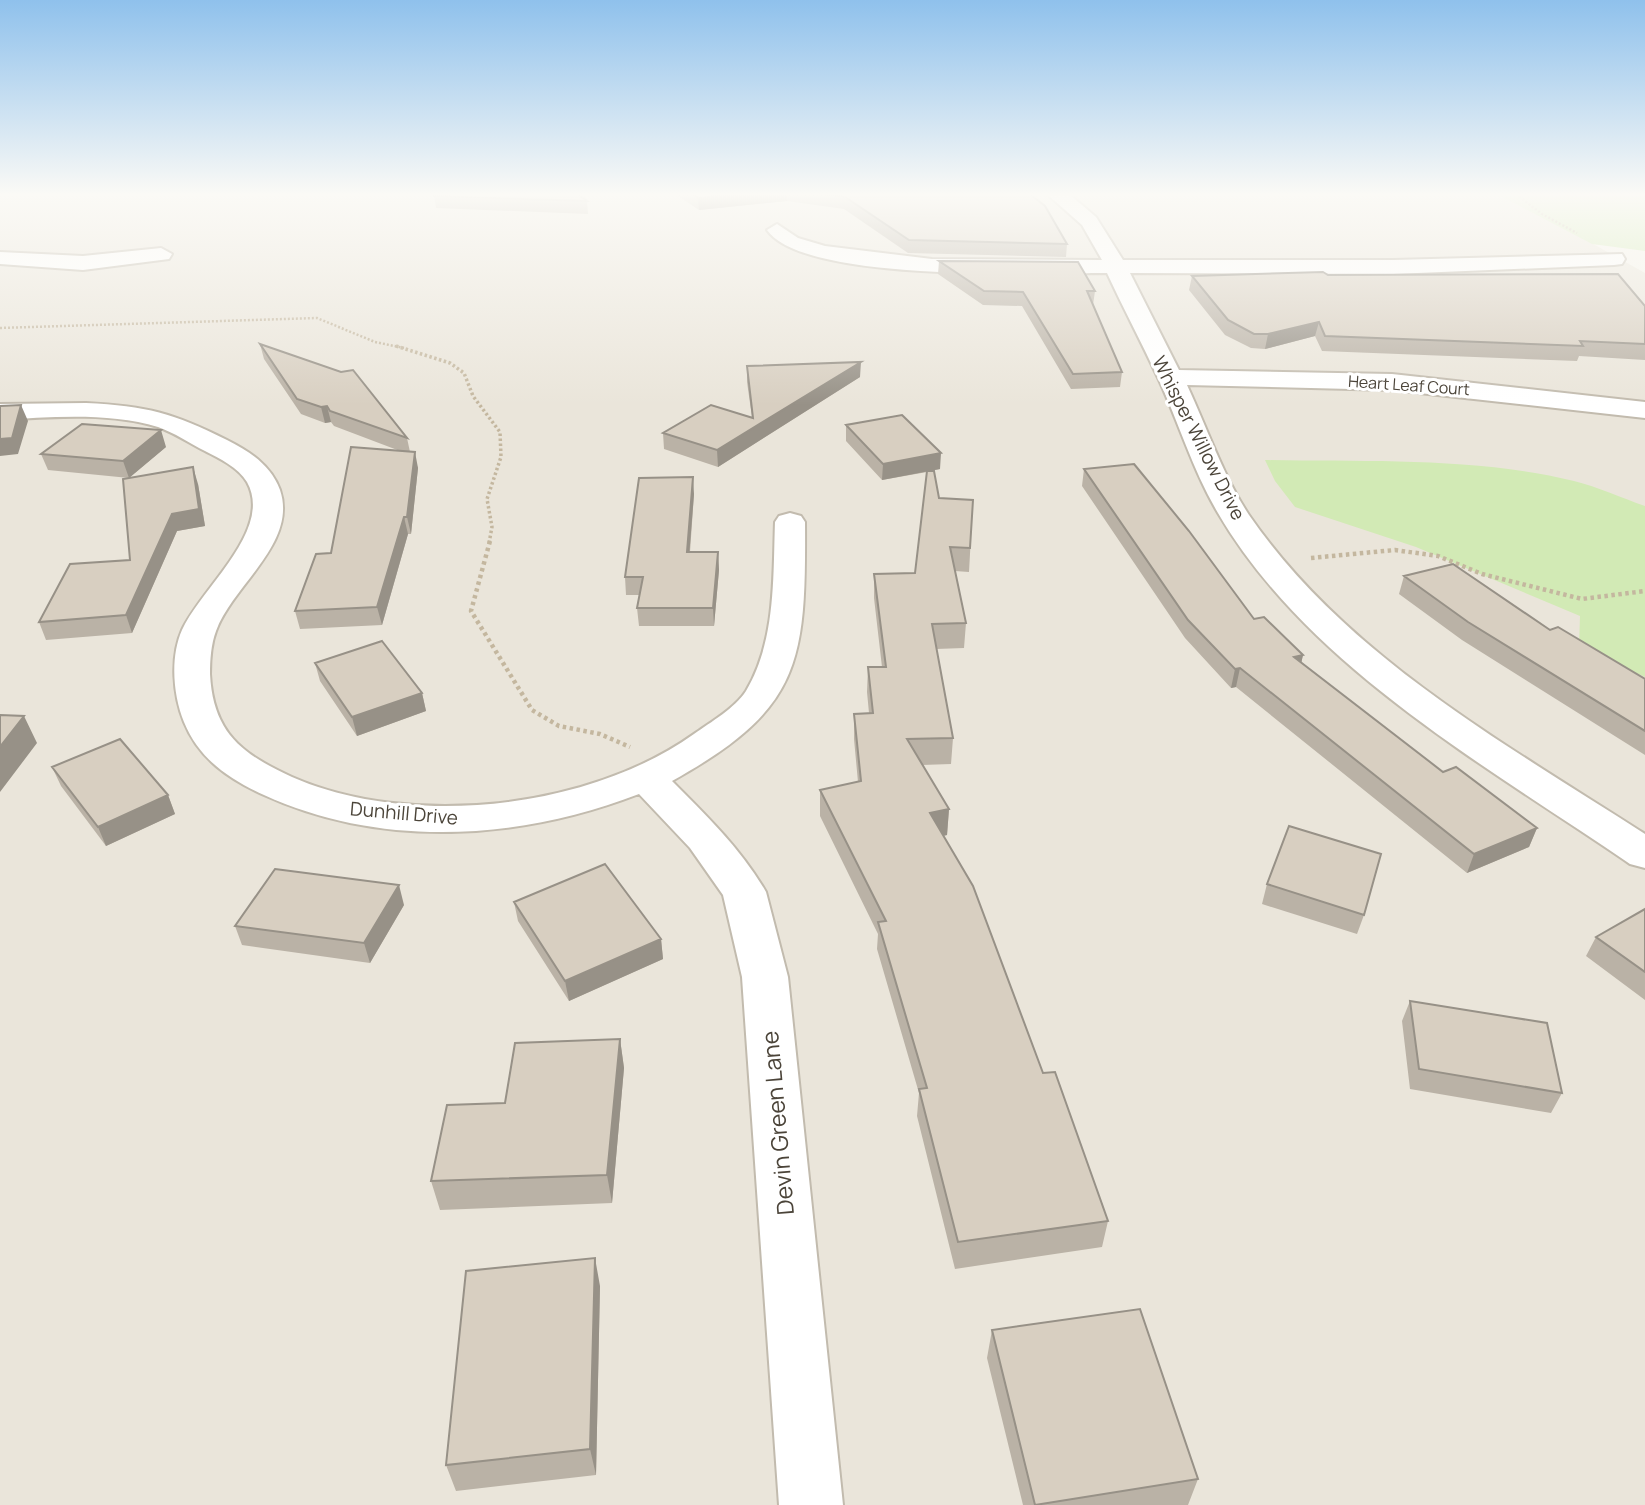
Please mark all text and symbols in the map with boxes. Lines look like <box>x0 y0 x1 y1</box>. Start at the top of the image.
street label: Whisper Willow Drive <box>1146 352 1252 524</box>
street label: Heart Leaf Court <box>1347 370 1471 400</box>
street label: Dunhill Drive <box>349 795 459 831</box>
street label: Devin Green Lane <box>753 1030 801 1216</box>

